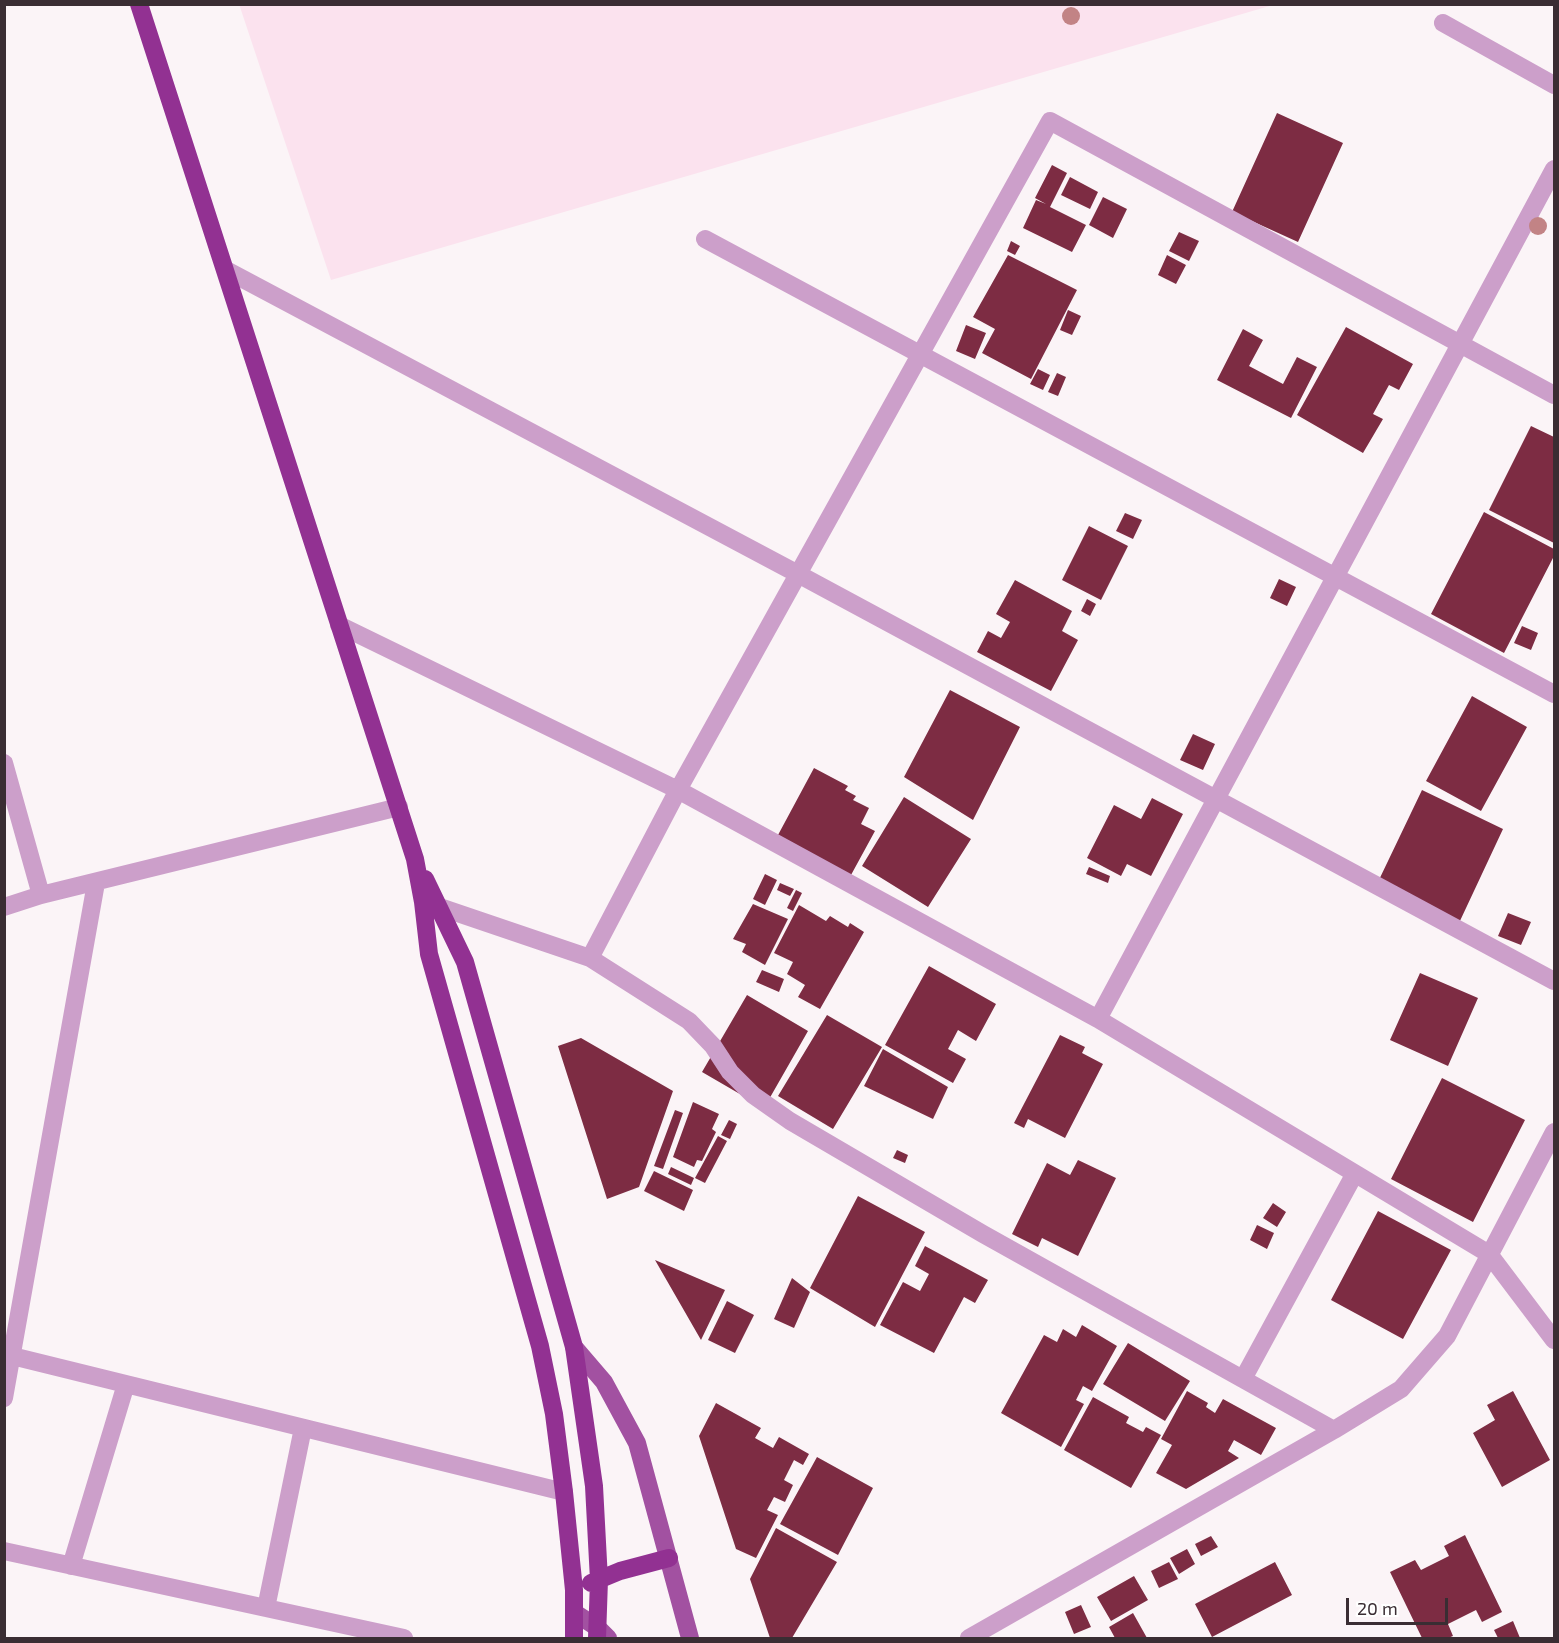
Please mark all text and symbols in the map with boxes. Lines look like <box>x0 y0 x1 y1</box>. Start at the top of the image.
scale bar <box>1349 1586 1451 1624</box>
text: 20 m <box>1357 1597 1398 1619</box>

